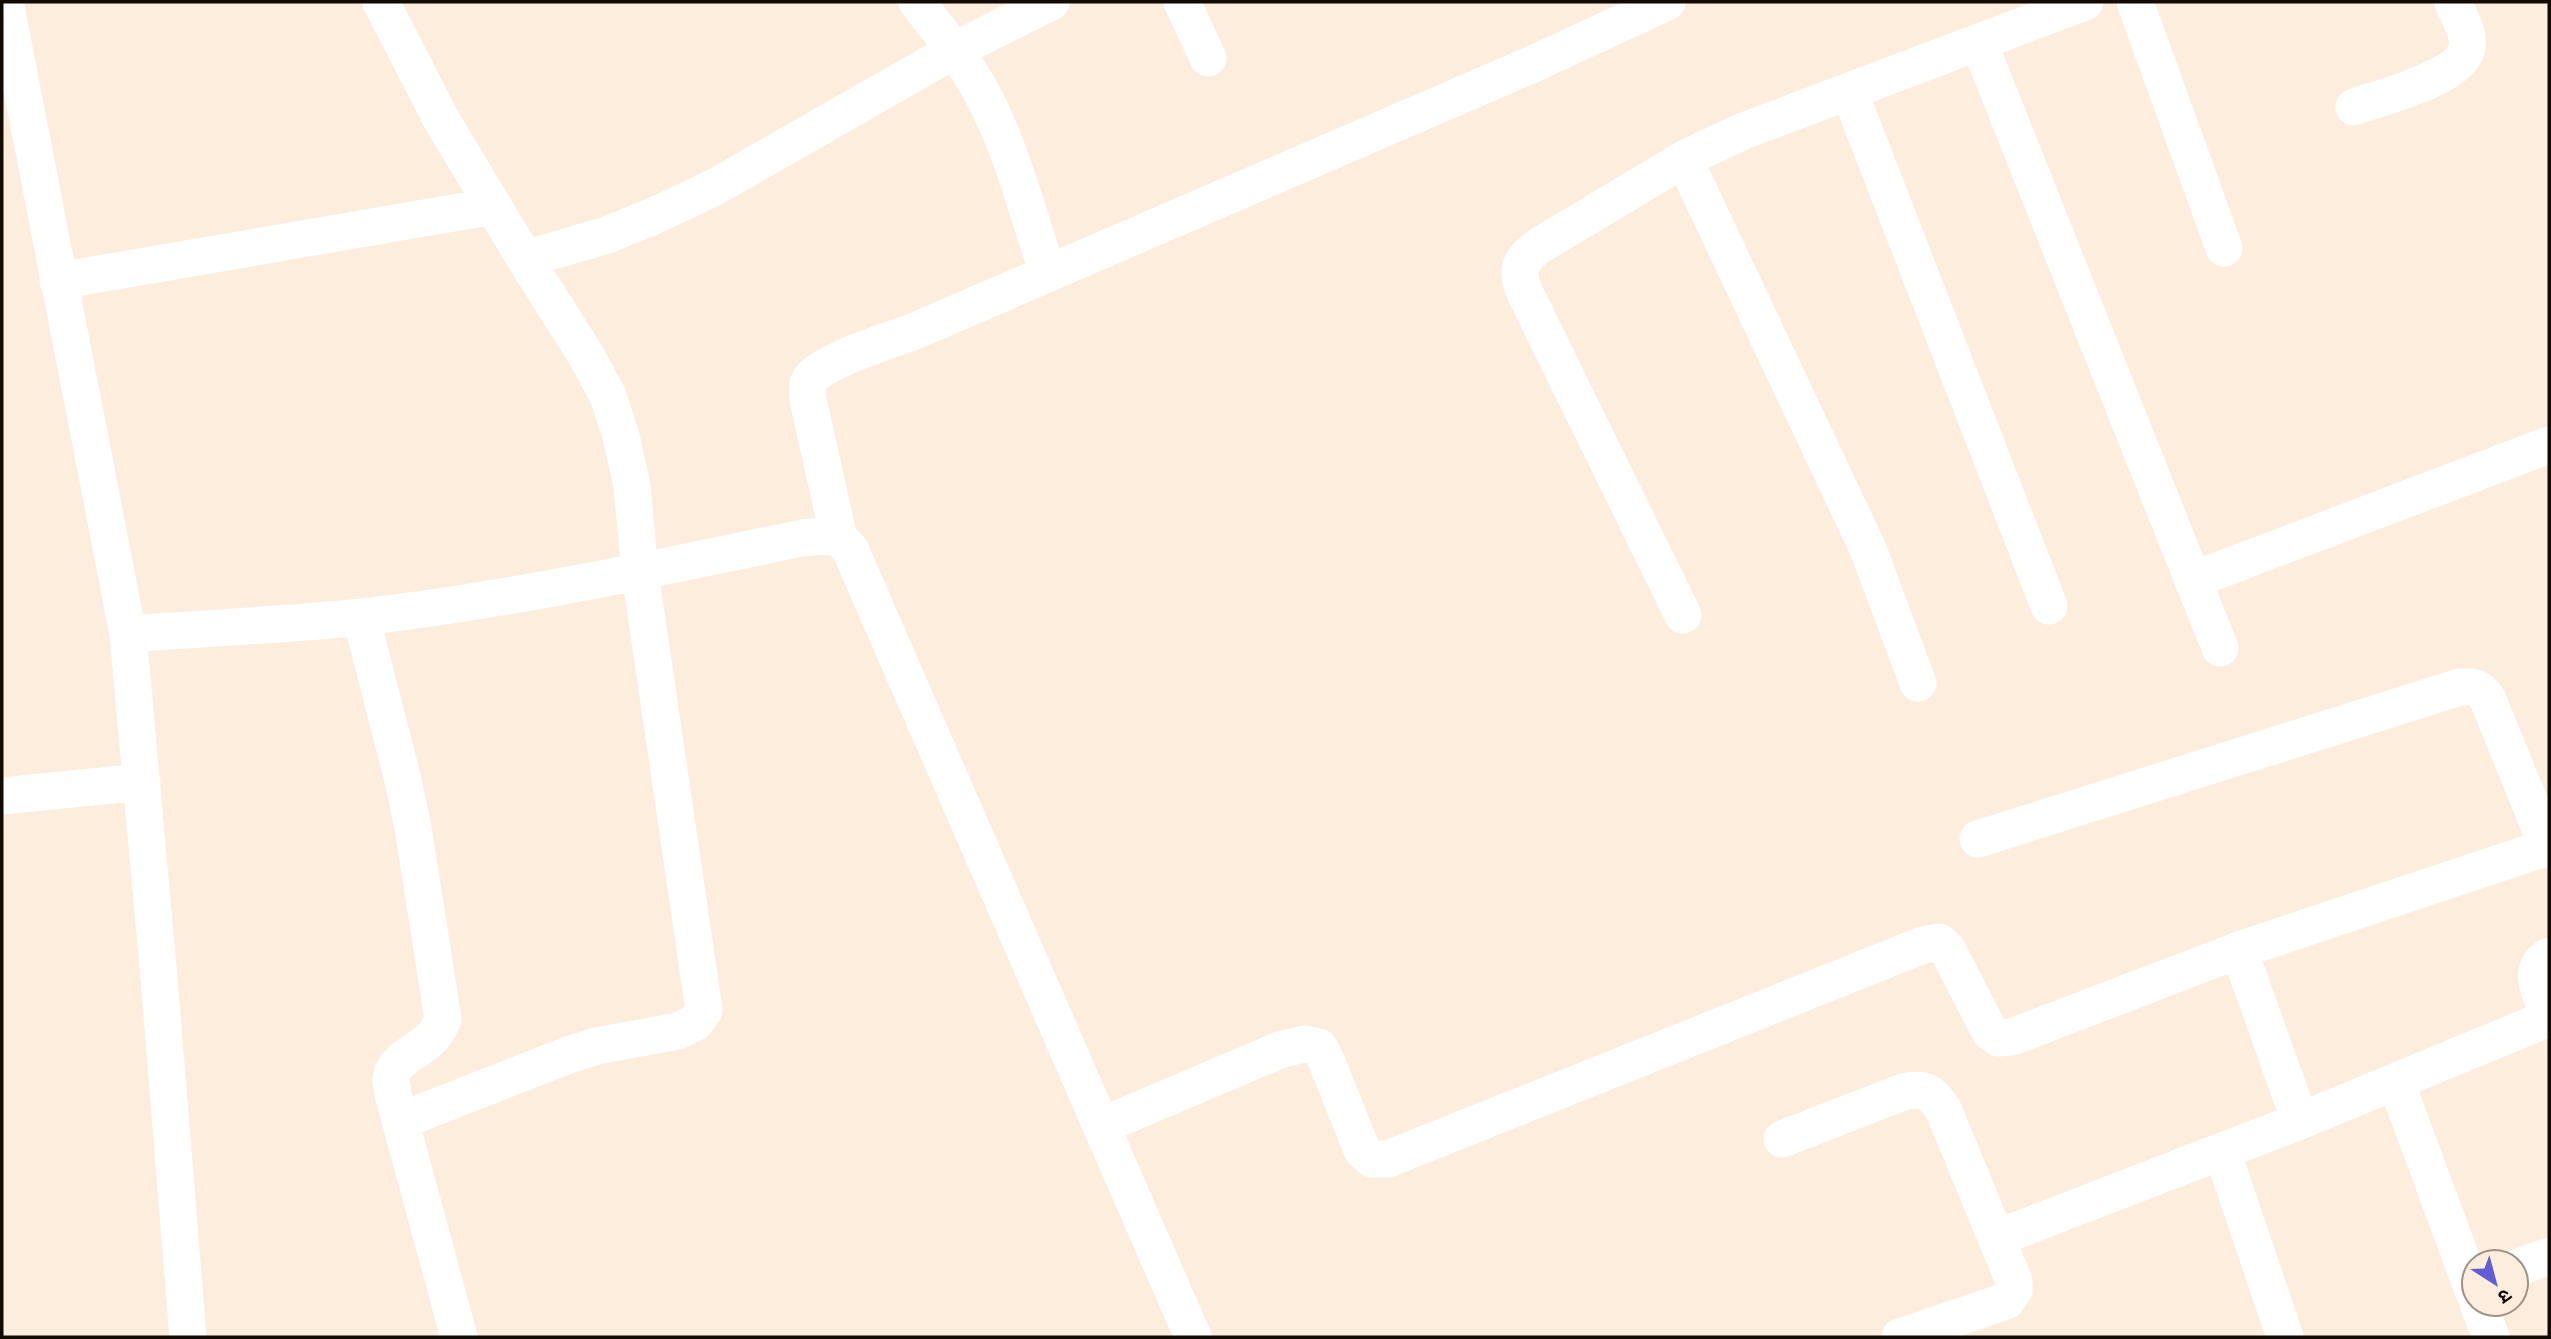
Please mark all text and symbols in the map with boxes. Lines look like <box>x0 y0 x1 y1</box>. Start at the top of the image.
north arrow <box>2460 1248 2530 1318</box>
text: उ <box>2493 1285 2515 1309</box>

